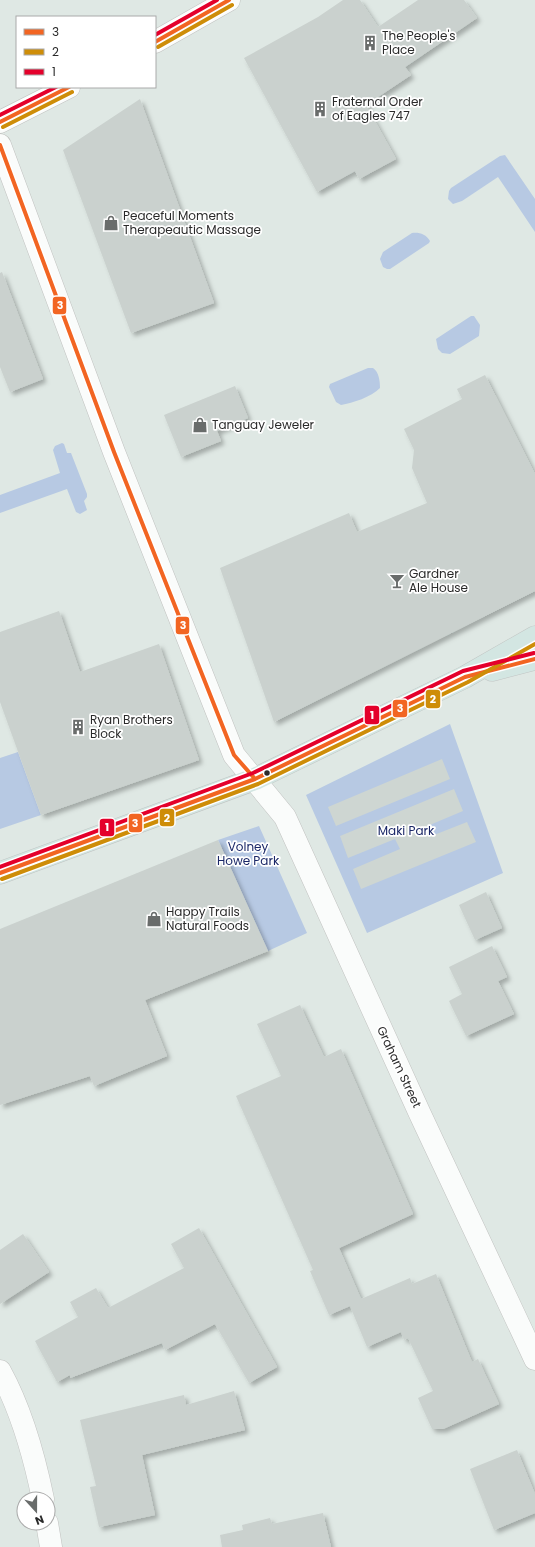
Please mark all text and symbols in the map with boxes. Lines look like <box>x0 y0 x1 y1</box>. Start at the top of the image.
legend <box>16 16 156 88</box>
text: 3 <box>52 23 59 40</box>
place label: The People's Place <box>382 27 456 58</box>
building icon: The People's Place <box>361 34 379 52</box>
text: 2 <box>52 43 59 60</box>
text: 1 <box>52 63 56 80</box>
place label: Fraternal Order of Eagles 747 <box>332 93 423 124</box>
building icon: Fraternal Order of Eagles 747 <box>311 100 329 118</box>
place label: Peaceful Moments Therapeautic Massage <box>123 207 261 238</box>
shop icon: Peaceful Moments Therapeautic Massage <box>102 214 120 232</box>
line badge: 3 <box>52 296 67 315</box>
text: 3 <box>57 297 64 313</box>
shop icon: Tanguay Jeweler <box>191 416 209 434</box>
place label: Tanguay Jeweler <box>212 416 315 433</box>
place label: Gardner Ale House <box>409 565 468 596</box>
bar icon: Gardner Ale House <box>388 572 406 590</box>
line badge: 3 <box>175 616 190 635</box>
text: 3 <box>180 617 187 633</box>
line badge: 2 <box>425 689 441 709</box>
text: 2 <box>430 691 436 707</box>
line badge: 3 <box>392 699 408 718</box>
text: 3 <box>397 700 404 716</box>
line badge: 1 <box>364 705 380 725</box>
text: 1 <box>370 707 374 723</box>
place label: Ryan Brothers Block <box>90 711 173 742</box>
building icon: Ryan Brothers Block <box>69 718 87 736</box>
unlabelled marker <box>262 768 272 778</box>
line badge: 2 <box>159 808 175 827</box>
text: 2 <box>164 810 170 826</box>
line badge: 3 <box>128 813 143 833</box>
text: 3 <box>132 815 139 831</box>
line badge: 1 <box>99 818 115 837</box>
text: 1 <box>105 819 109 835</box>
park label: Maki Park <box>378 822 435 839</box>
park label: Volney Howe Park <box>217 838 280 869</box>
place label: Happy Trails Natural Foods <box>166 903 249 934</box>
shop icon: Happy Trails Natural Foods <box>145 910 163 928</box>
street label: Graham Street <box>373 1023 426 1110</box>
north arrow <box>16 1491 56 1531</box>
text: N <box>33 1511 46 1529</box>

